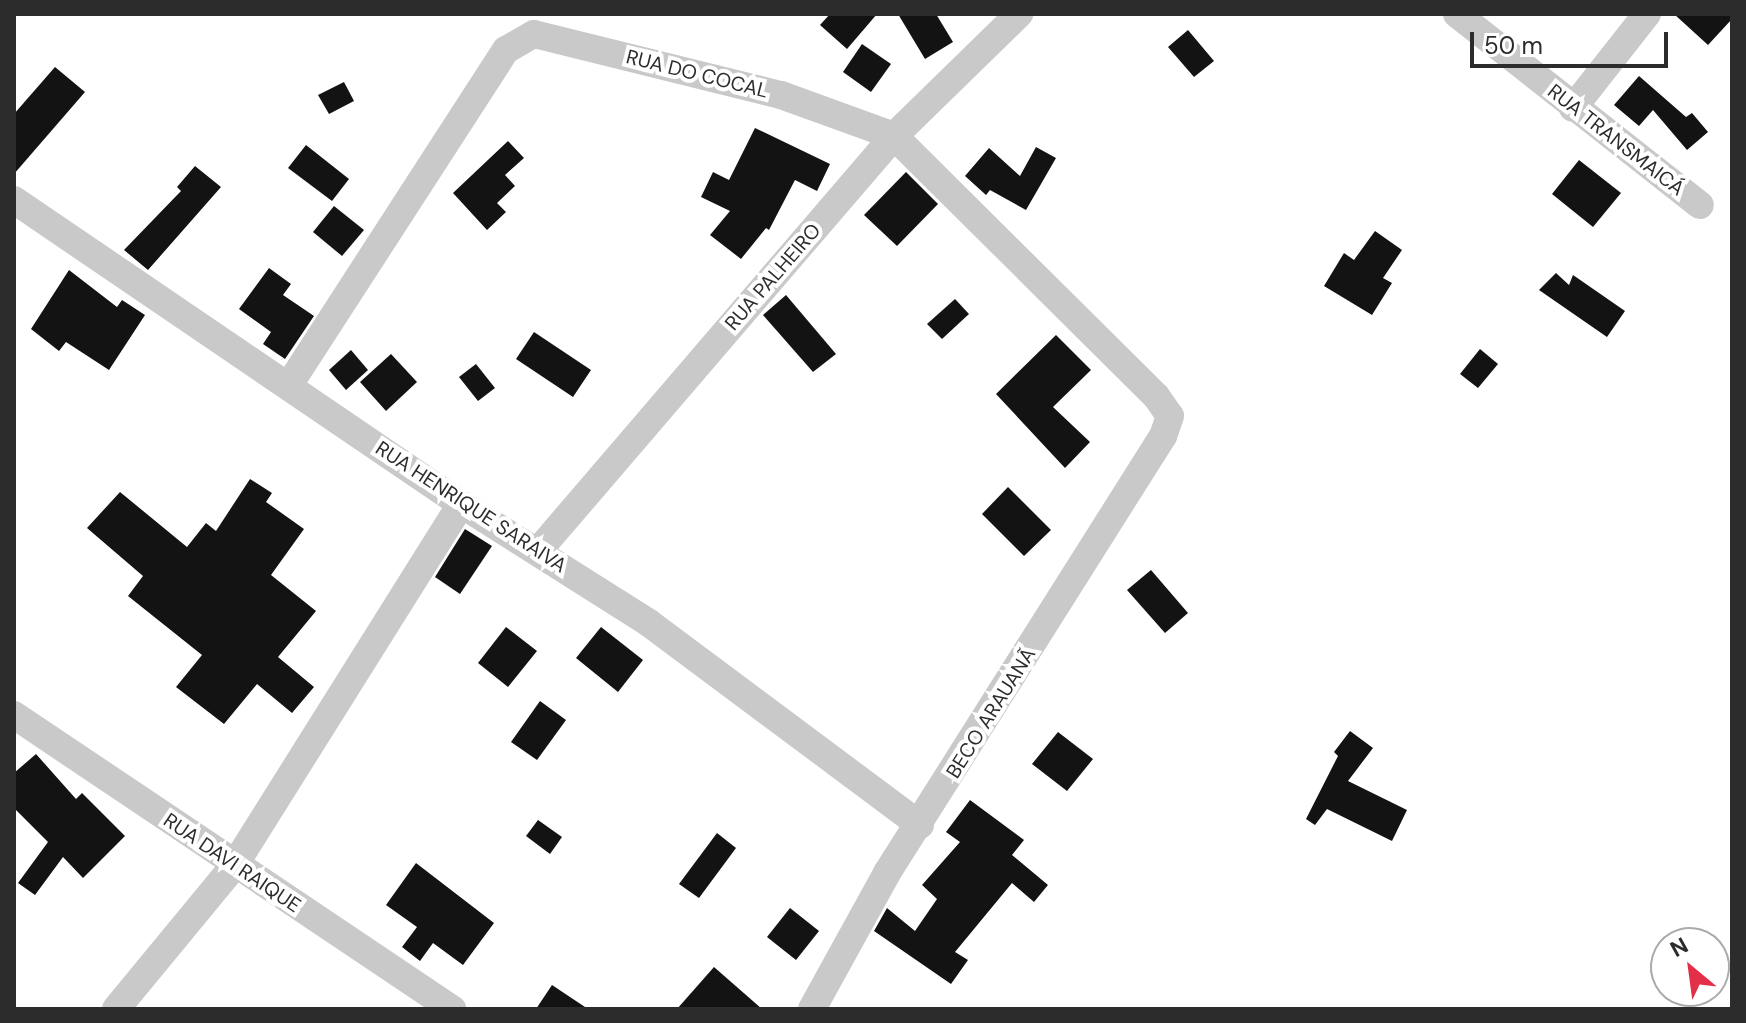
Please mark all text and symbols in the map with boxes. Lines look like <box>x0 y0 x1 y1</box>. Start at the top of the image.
scale bar <box>1474 16 1672 66</box>
text: 50 m <box>1484 30 1543 61</box>
street label: RUA DO COCAL <box>624 45 770 103</box>
street label: RUA TRANSMAICÁ <box>1543 79 1689 201</box>
street label: RUA PALHEIRO <box>720 219 826 335</box>
street label: RUA HENRIQUE SARAIVA <box>371 436 571 578</box>
street label: BECO ARAUANÃ <box>941 643 1041 783</box>
street label: RUA DAVI RAIQUE <box>159 808 305 918</box>
north arrow <box>1650 927 1730 1007</box>
text: N <box>1665 931 1693 964</box>

